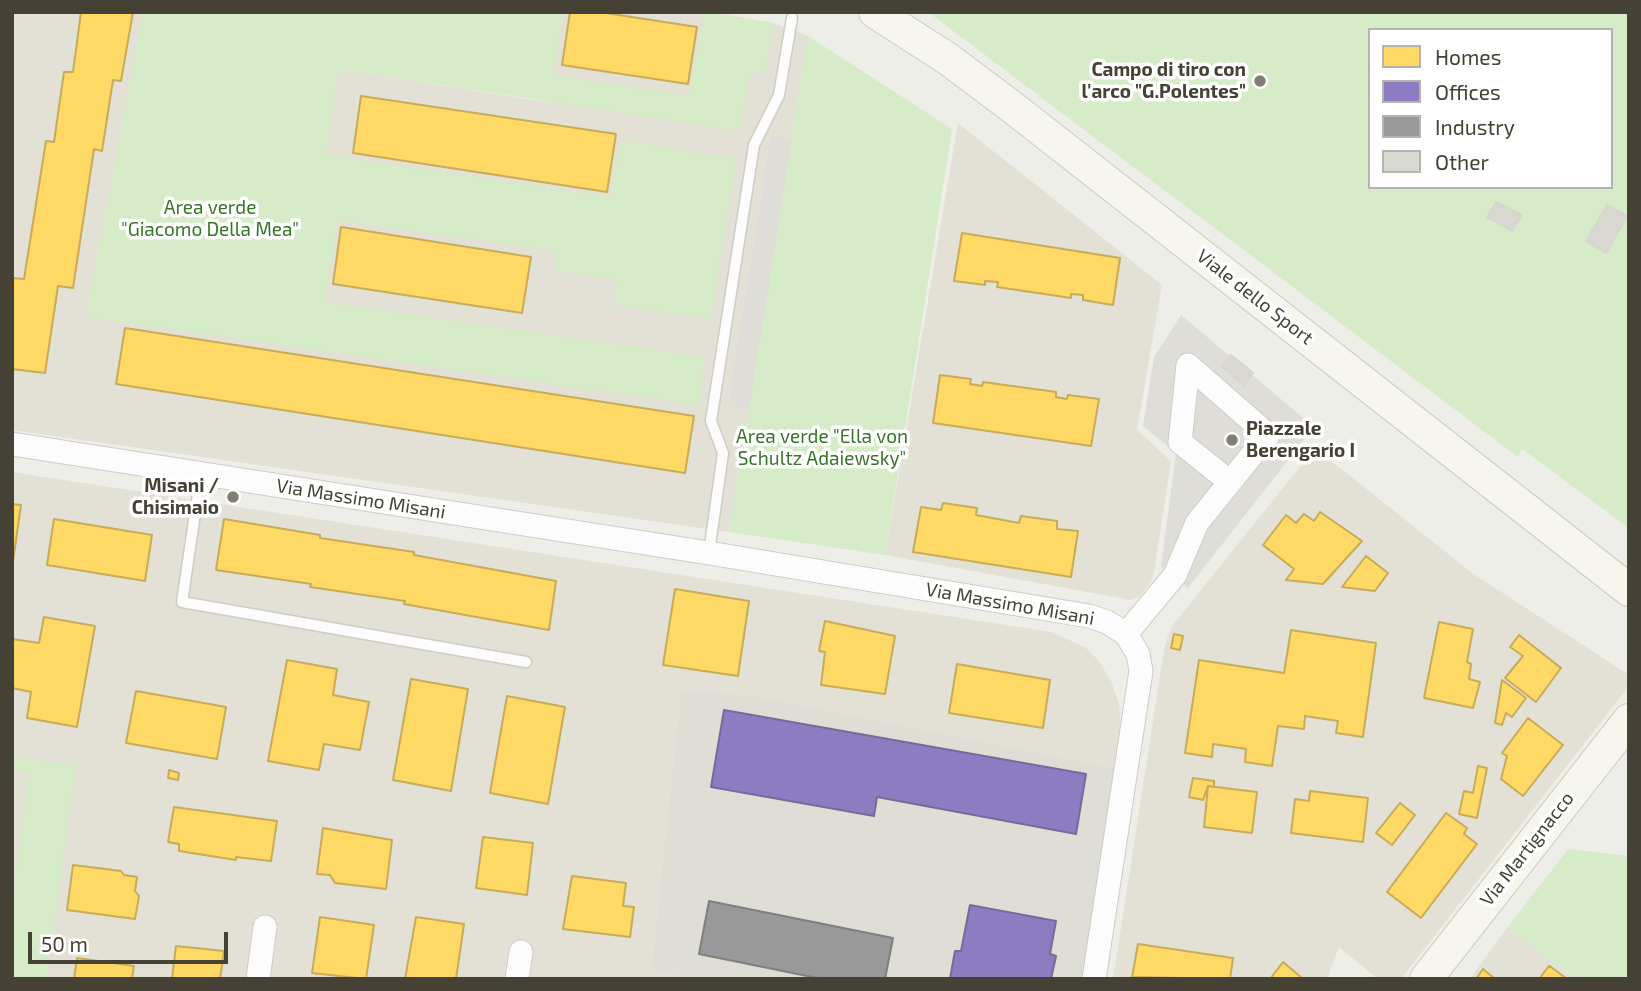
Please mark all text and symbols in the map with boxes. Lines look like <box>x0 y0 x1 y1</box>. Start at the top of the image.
legend <box>1368 28 1613 189</box>
text: Homes <box>1435 44 1501 69</box>
place label: Campo di tiro con l'arco "G.Polentes" <box>1081 59 1246 103</box>
marker: Campo di tiro con l'arco "G.Polentes" <box>1252 73 1268 89</box>
text: Offices <box>1435 79 1501 104</box>
text: Industry <box>1435 114 1515 139</box>
text: Other <box>1435 149 1489 174</box>
park label: Area verde "Giacomo Della Mea" <box>121 197 299 241</box>
street label: Viale dello Sport <box>1192 244 1318 350</box>
place label: Piazzale Berengario I <box>1246 418 1355 462</box>
park label: Area verde "Ella von Schultz Adaiewsky" <box>736 426 908 470</box>
marker: Piazzale Berengario I <box>1224 432 1240 448</box>
street label: Via Massimo Misani <box>275 474 447 524</box>
place label: Misani / Chisimaio <box>132 475 219 519</box>
marker: Misani / Chisimaio <box>225 489 241 505</box>
street label: Via Massimo Misani <box>924 578 1096 630</box>
street label: Via Martignacco <box>1475 787 1579 911</box>
scale bar <box>32 918 231 962</box>
text: 50 m <box>41 931 88 956</box>

